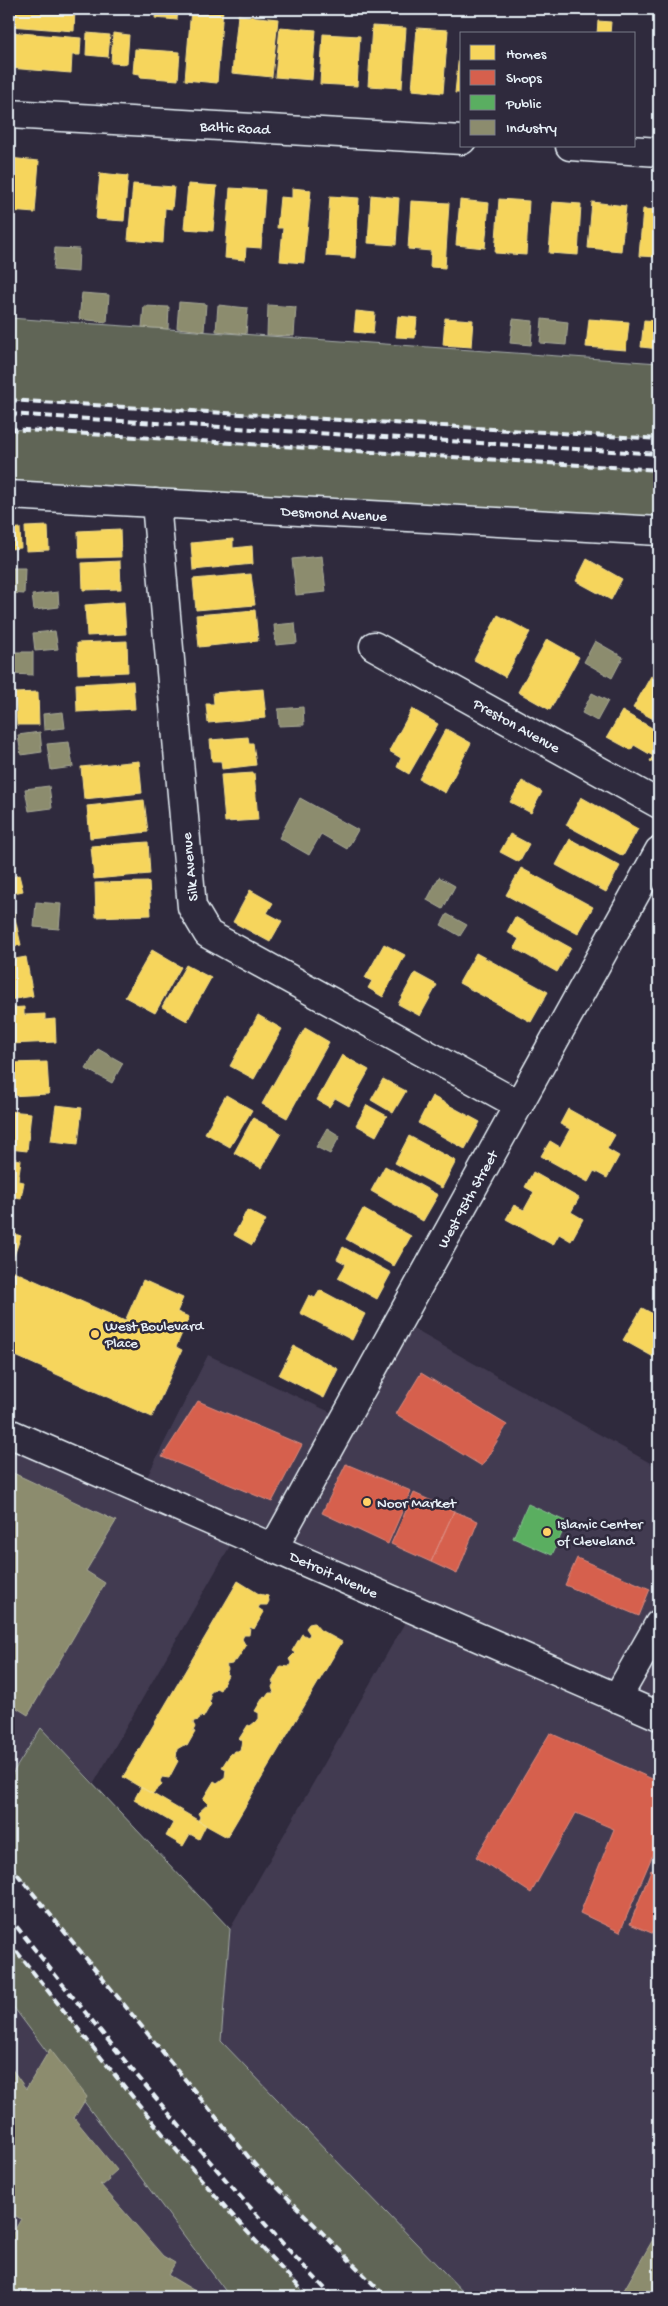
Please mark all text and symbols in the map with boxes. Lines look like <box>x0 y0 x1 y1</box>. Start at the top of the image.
legend <box>460 32 636 148</box>
text: Homes <box>506 46 547 64</box>
text: Shops <box>506 70 542 88</box>
text: Public <box>505 96 542 114</box>
street label: Baltic Road <box>198 118 272 140</box>
text: Industry <box>506 120 558 138</box>
street label: Desmond Avenue <box>279 503 388 527</box>
street label: Preston Avenue <box>469 695 563 758</box>
street label: Silk Avenue <box>178 831 204 902</box>
street label: West 95th Street <box>434 1146 504 1252</box>
place label: West Boulevard Place <box>104 1318 204 1353</box>
marker: West Boulevard Place <box>89 1328 101 1340</box>
place label: Noor Market <box>377 1495 458 1513</box>
marker: Noor Market <box>361 1496 373 1508</box>
place label: Islamic Center of Cleveland <box>557 1516 644 1551</box>
marker: Islamic Center of Cleveland <box>541 1526 553 1538</box>
street label: Detroit Avenue <box>285 1548 380 1603</box>

